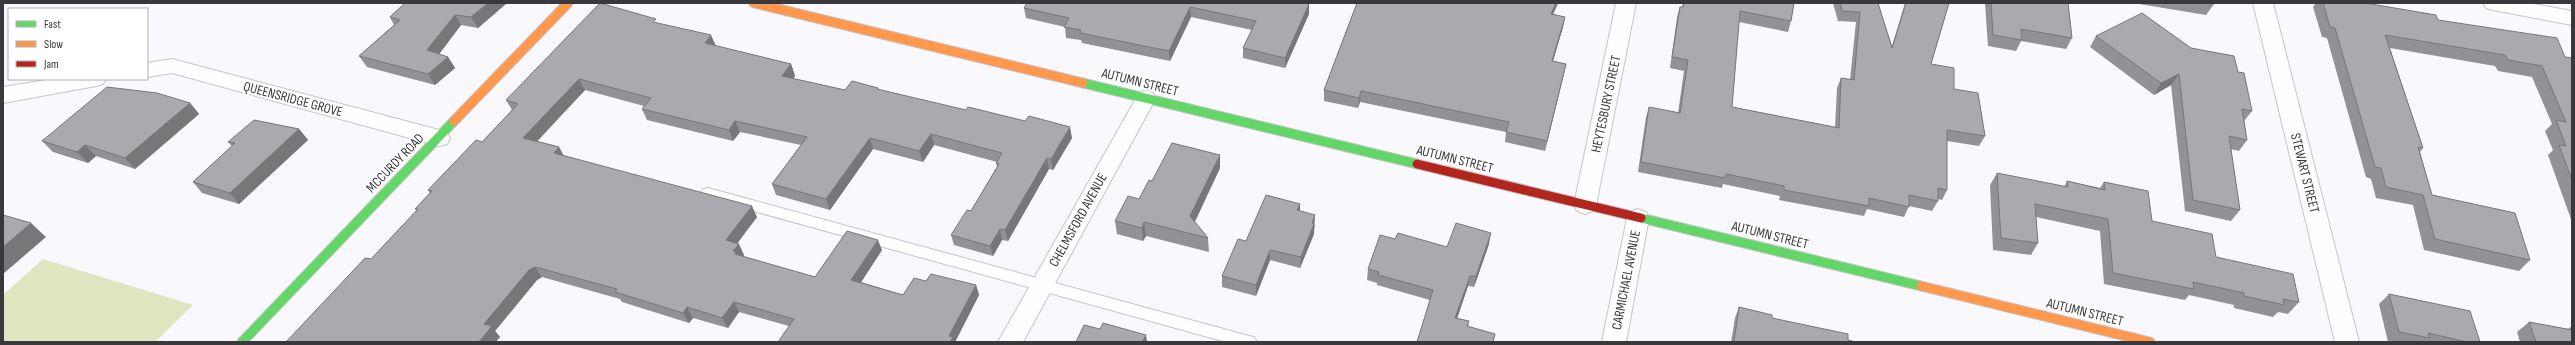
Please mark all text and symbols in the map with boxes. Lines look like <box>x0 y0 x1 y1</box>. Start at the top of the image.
legend <box>8 8 148 80</box>
text: Fast <box>44 17 61 32</box>
text: Slow <box>44 37 63 52</box>
street label: HEYTESBURY STREET <box>1587 54 1625 154</box>
text: Jam <box>43 57 59 72</box>
street label: AUTUMN STREET <box>1099 64 1180 100</box>
street label: QUEENSRIDGE GROVE <box>242 78 345 120</box>
street label: MCCURDY ROAD <box>362 130 428 196</box>
street label: STEWART STREET <box>2287 131 2323 215</box>
street label: AUTUMN STREET <box>1414 141 1495 177</box>
street label: CHELMSFORD AVENUE <box>1045 170 1111 270</box>
street label: AUTUMN STREET <box>1729 217 1810 253</box>
street label: CARMICHAEL AVENUE <box>1608 229 1644 331</box>
street label: AUTUMN STREET <box>2044 294 2125 330</box>

